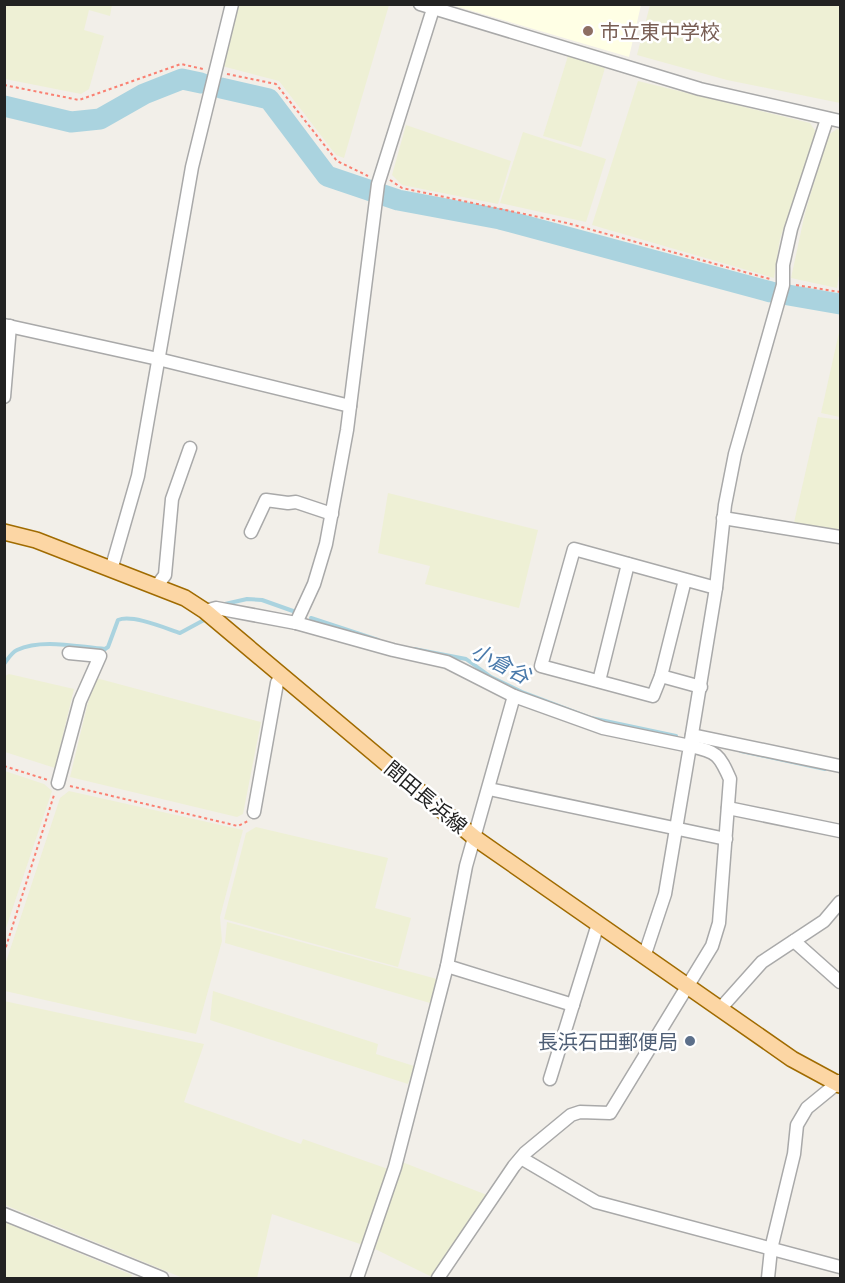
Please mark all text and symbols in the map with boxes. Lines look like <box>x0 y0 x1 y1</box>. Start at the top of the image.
place label: 市立東中学校 <box>600 19 720 44</box>
marker: 市立東中学校 <box>581 24 595 38</box>
water label: 小倉谷 <box>467 637 537 690</box>
street label: 間田長浜線 <box>380 755 472 839</box>
place label: 長浜石田郵便局 <box>538 1029 678 1054</box>
marker: 長浜石田郵便局 <box>683 1034 697 1048</box>

